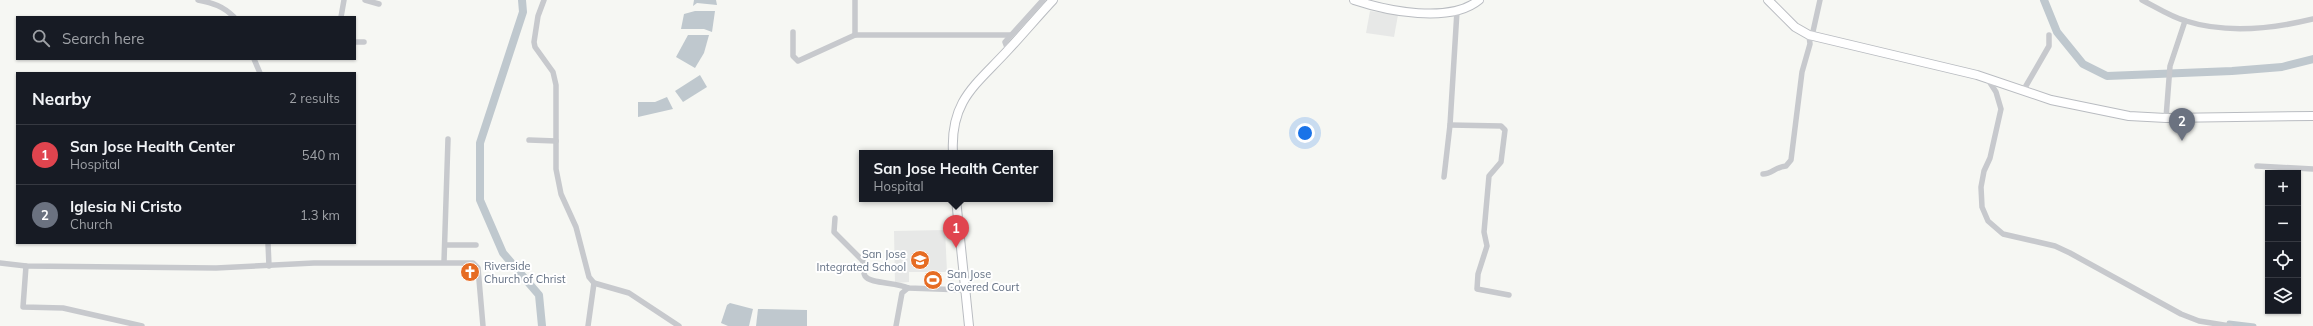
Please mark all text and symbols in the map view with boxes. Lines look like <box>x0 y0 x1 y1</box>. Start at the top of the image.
search box <box>16 16 356 60</box>
icon: search <box>30 27 52 49</box>
text: Search here <box>62 29 144 48</box>
text: Nearby <box>32 88 91 109</box>
text: 2 results <box>289 90 340 106</box>
pin: 2 <box>2169 108 2195 141</box>
your location <box>1295 123 1315 143</box>
text: San Jose Health Center <box>70 137 235 156</box>
text: 1 <box>41 147 49 163</box>
text: 540 m <box>302 147 340 163</box>
popup <box>859 150 1053 202</box>
text: Hospital <box>70 156 120 172</box>
text: San Jose Health Center <box>874 159 1038 178</box>
map controls <box>2265 170 2301 314</box>
button: + <box>2265 170 2301 206</box>
text: Hospital <box>874 178 924 194</box>
text: Iglesia Ni Cristo <box>70 197 182 216</box>
button: − <box>2265 206 2301 242</box>
text: 2 <box>41 207 49 223</box>
text: 1.3 km <box>300 207 340 223</box>
pin: 1 <box>943 215 969 248</box>
text: Church <box>70 216 113 232</box>
button: locate <box>2265 242 2301 278</box>
place label: San Jose Integrated School <box>817 247 906 274</box>
school or university icon: San Jose Integrated School <box>909 249 931 271</box>
place label: Riverside Church of Christ <box>484 259 566 286</box>
church icon: Riverside Church of Christ <box>459 261 481 283</box>
place label: San Jose Covered Court <box>947 267 1020 294</box>
sports icon: San Jose Covered Court <box>922 269 944 291</box>
button: layers <box>2265 278 2301 314</box>

